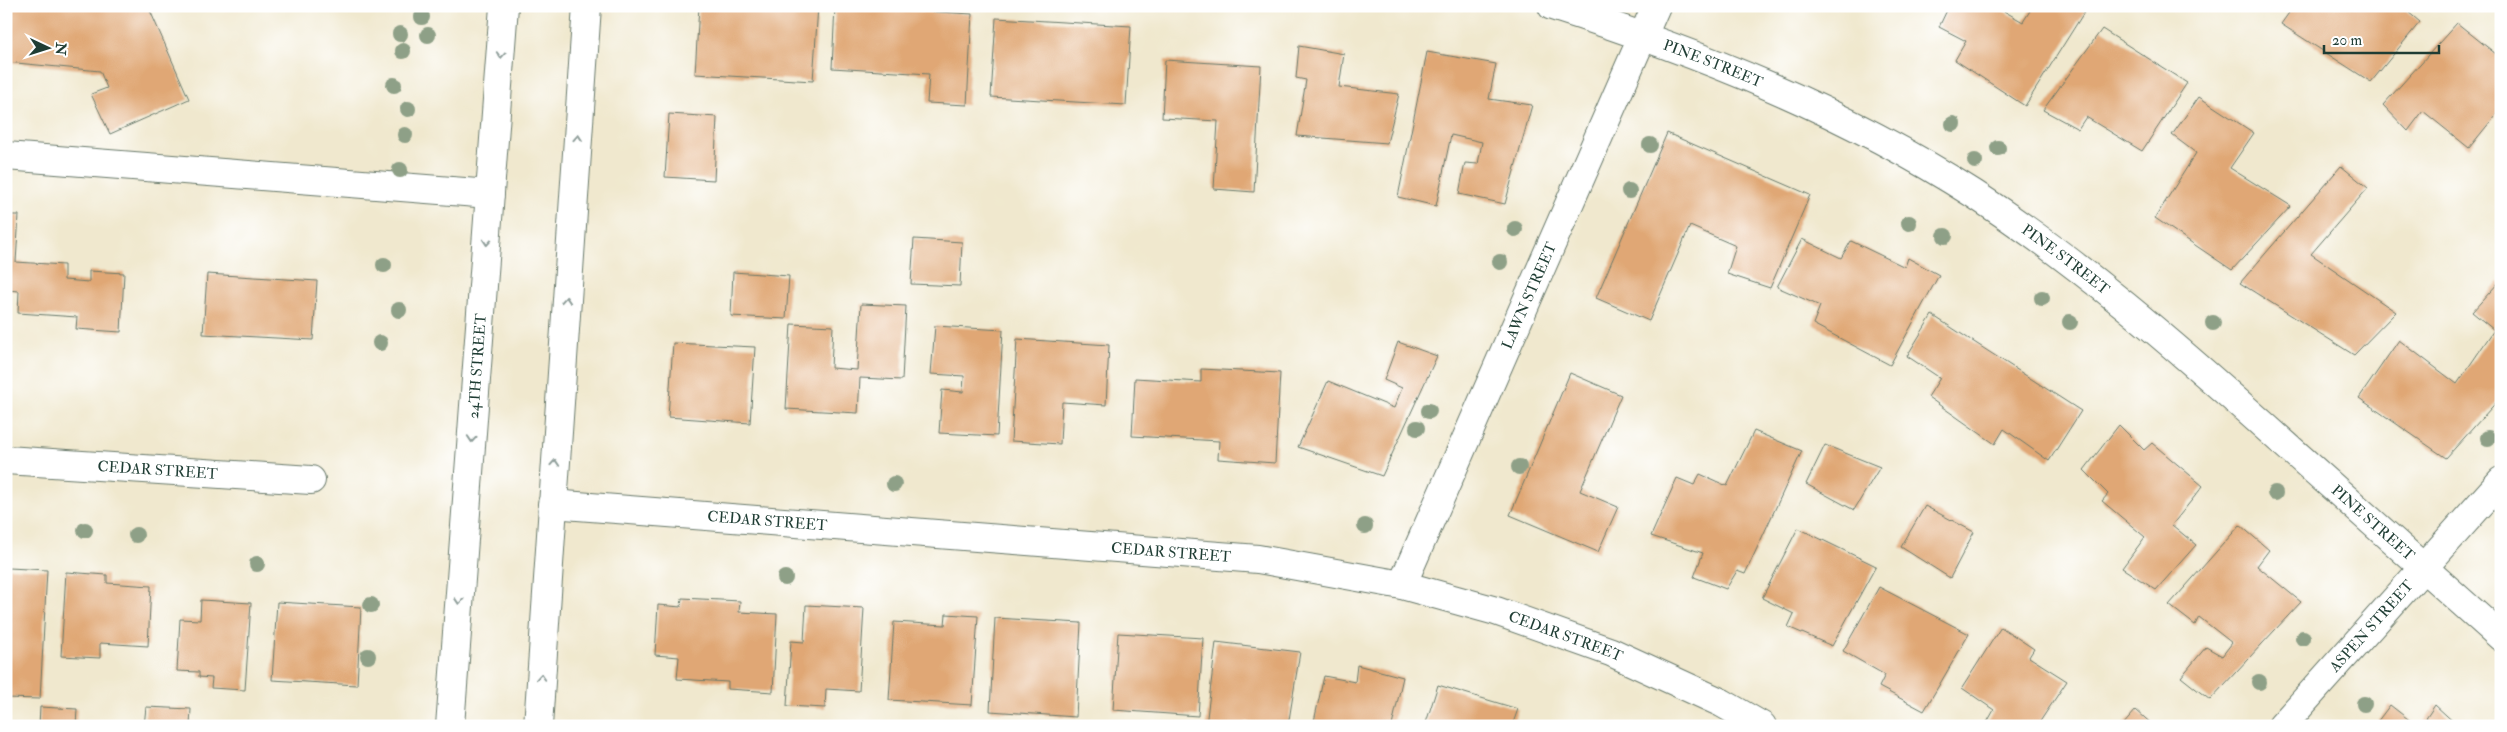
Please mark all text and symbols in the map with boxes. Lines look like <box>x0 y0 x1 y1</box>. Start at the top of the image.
north arrow <box>22 22 72 72</box>
scale bar <box>2324 22 2440 54</box>
text: 20 m <box>2332 31 2362 50</box>
street label: PINE STREET <box>1661 35 1766 92</box>
text: N <box>52 41 69 56</box>
one-way arrow <box>495 51 506 59</box>
one-way arrow <box>572 134 583 142</box>
street label: PINE STREET <box>2018 220 2113 299</box>
one-way arrow <box>481 239 492 247</box>
street label: LAWN STREET <box>1497 239 1561 352</box>
one-way arrow <box>561 296 572 304</box>
street label: 24TH STREET <box>464 313 490 419</box>
one-way arrow <box>466 435 477 443</box>
street label: CEDAR STREET <box>97 457 218 483</box>
one-way arrow <box>549 458 560 466</box>
street label: PINE STREET <box>2327 481 2419 565</box>
street label: CEDAR STREET <box>707 507 828 535</box>
street label: CEDAR STREET <box>1110 538 1232 566</box>
street label: ASPEN STREET <box>2325 576 2417 677</box>
one-way arrow <box>454 597 465 605</box>
street label: CEDAR STREET <box>1506 607 1626 666</box>
one-way arrow <box>535 673 546 681</box>

